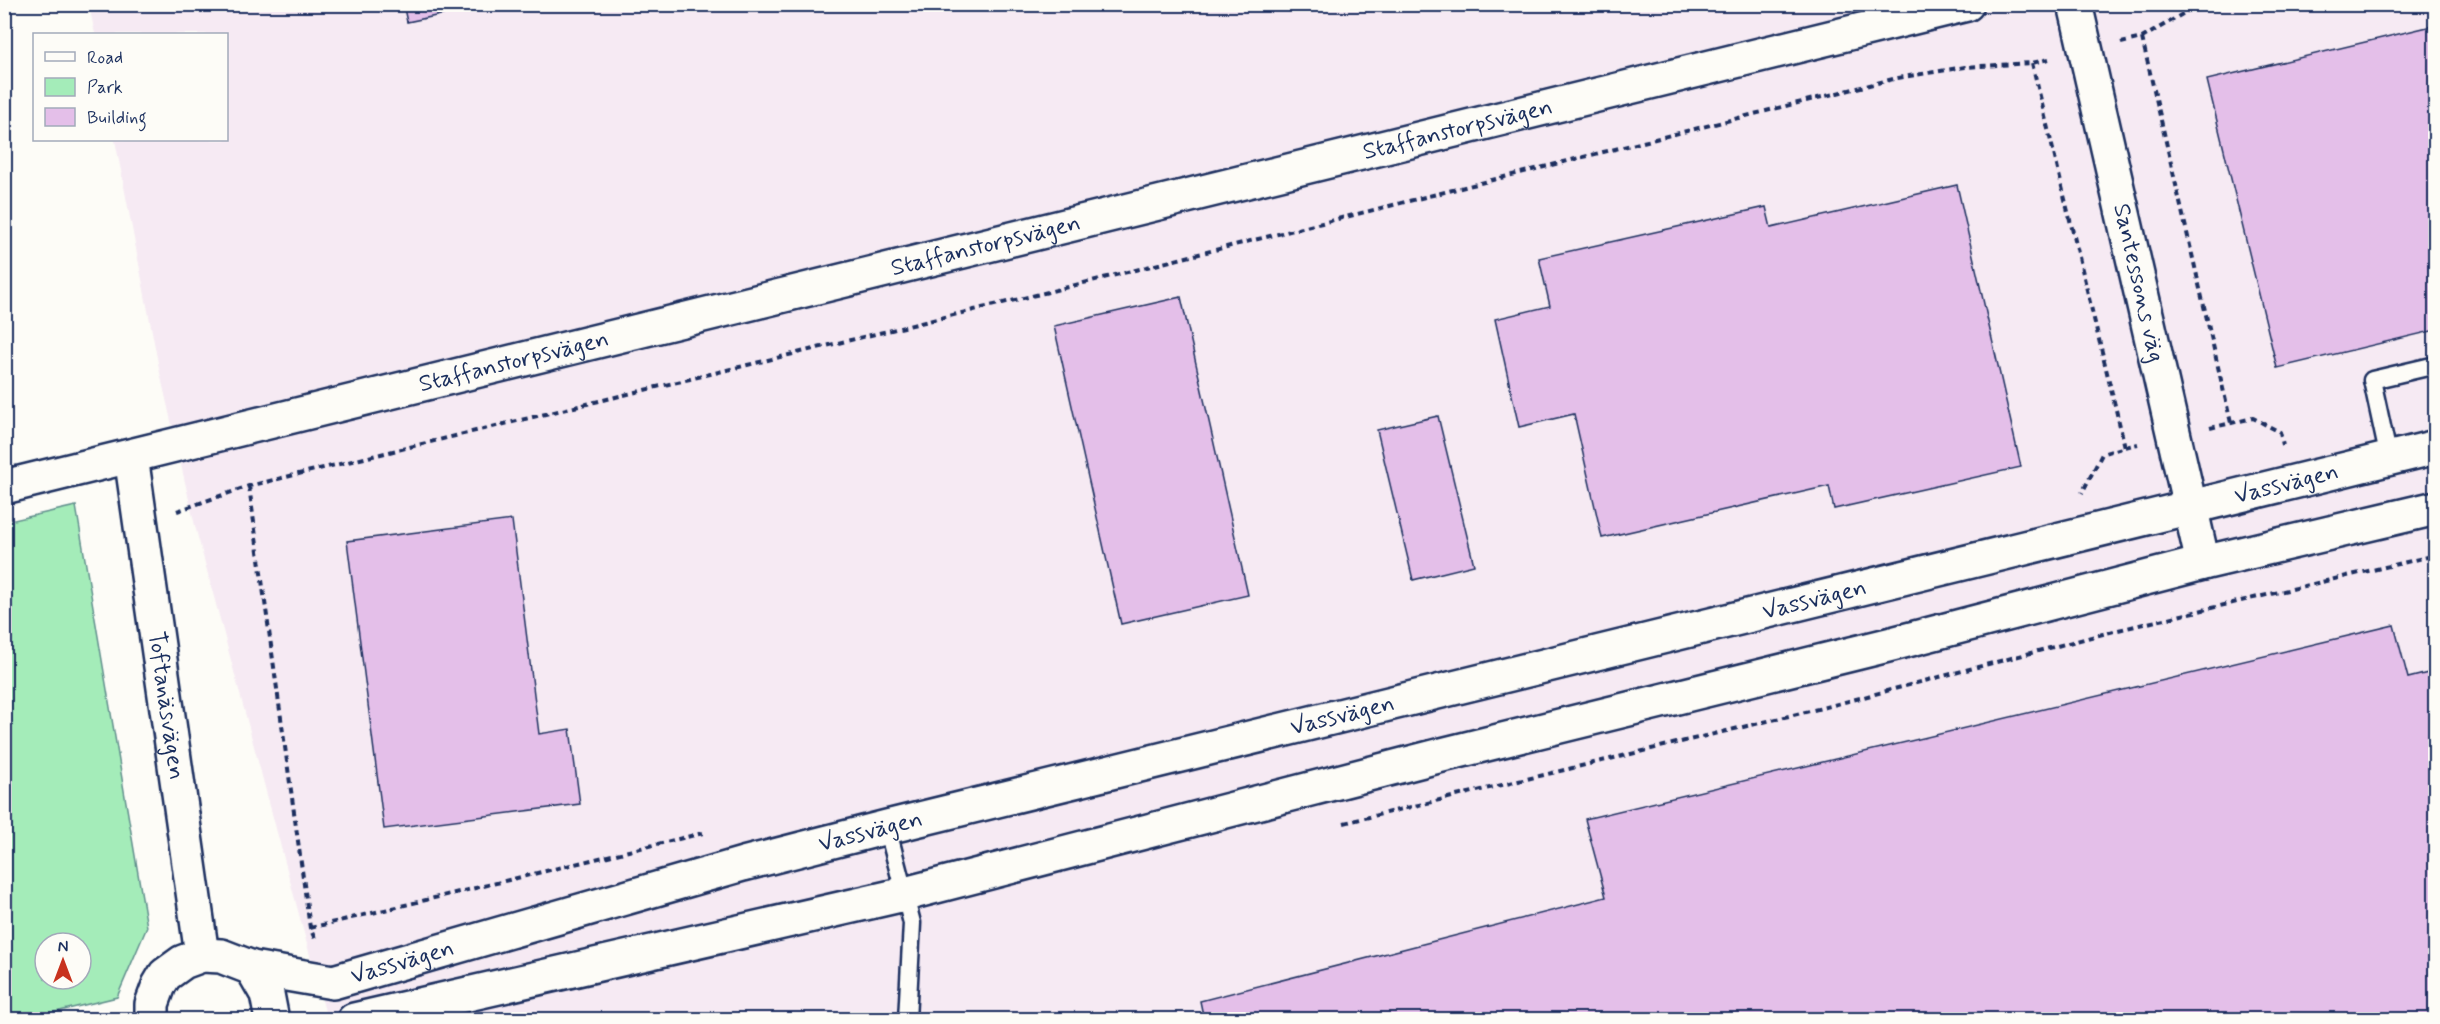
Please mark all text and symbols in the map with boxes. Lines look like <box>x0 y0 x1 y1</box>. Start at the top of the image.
legend <box>33 33 228 141</box>
text: Road <box>87 46 123 70</box>
text: Park <box>87 76 123 100</box>
street label: Staffanstorpsvägen <box>1360 91 1556 168</box>
text: Building <box>87 106 147 132</box>
street label: Santessons väg <box>2106 200 2172 365</box>
street label: Staffanstorpsvägen <box>888 207 1084 284</box>
street label: Staffanstorpsvägen <box>416 323 612 400</box>
street label: Vassvägen <box>2231 456 2342 511</box>
street label: Vassvägen <box>1759 572 1870 627</box>
street label: Toftanäsvägen <box>141 629 192 782</box>
street label: Vassvägen <box>1287 688 1398 743</box>
street label: Vassvägen <box>815 803 926 859</box>
north arrow <box>33 931 93 991</box>
street label: Vassvägen <box>347 932 458 992</box>
text: N <box>58 937 68 958</box>

